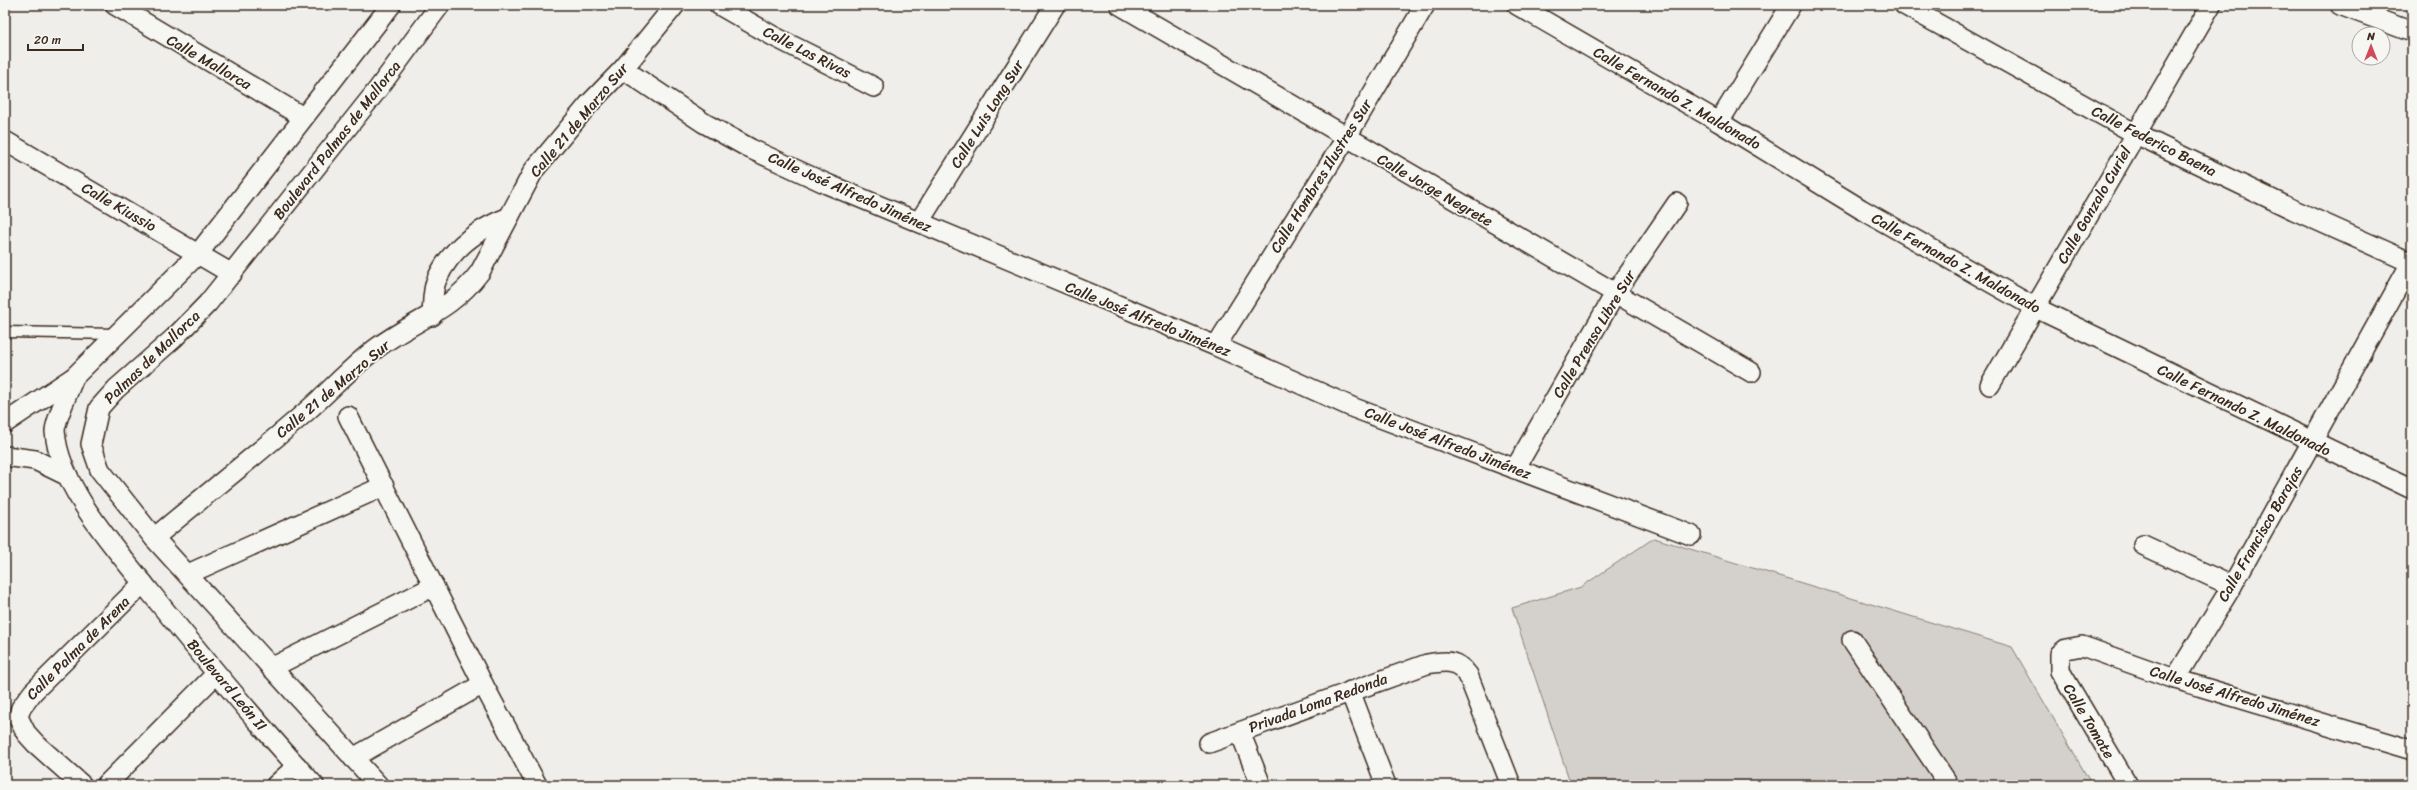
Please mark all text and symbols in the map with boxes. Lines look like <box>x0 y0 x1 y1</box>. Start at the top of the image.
street label: Calle Las Rivas <box>758 19 856 85</box>
scale bar <box>28 26 83 52</box>
north arrow <box>2351 26 2391 66</box>
street label: Calle Mallorca <box>161 27 257 97</box>
text: N <box>2366 27 2375 46</box>
text: 20 m <box>34 29 61 51</box>
street label: Calle Fernando Z. Maldonado <box>1588 39 1766 157</box>
street label: Boulevard Palmas de Mallorca <box>266 54 408 225</box>
street label: Calle Luis Long Sur <box>943 54 1031 173</box>
street label: Calle 21 de Marzo Sur <box>523 56 636 183</box>
street label: Calle Hombres Ilustres Sur <box>1263 93 1380 258</box>
street label: Calle Federico Baena <box>2087 98 2222 184</box>
street label: Calle Gonzalo Curiel <box>2050 141 2139 269</box>
street label: Calle José Alfredo Jiménez <box>764 144 937 240</box>
street label: Calle Jorge Negrete <box>1372 146 1498 234</box>
street label: Calle Kiussio <box>77 175 162 239</box>
street label: Calle Fernando Z. Maldonado <box>1867 206 2046 321</box>
street label: Calle Prensa Libre Sur <box>1545 264 1643 403</box>
street label: Calle José Alfredo Jiménez <box>1061 274 1236 364</box>
street label: Palmas de Mallorca <box>98 304 207 410</box>
street label: Calle 21 de Marzo Sur <box>270 332 397 445</box>
street label: Calle Fernando Z. Maldonado <box>2153 357 2336 464</box>
street label: Calle José Alfredo Jiménez <box>1361 399 1536 487</box>
street label: Calle Francisco Barajas <box>2210 461 2310 607</box>
street label: Calle Palma de Arena <box>20 589 137 706</box>
street label: Boulevard León II <box>180 633 274 737</box>
street label: Calle José Alfredo Jiménez <box>2147 658 2324 734</box>
street label: Privada Loma Redonda <box>1245 666 1392 740</box>
street label: Calle Tomate <box>2056 678 2122 764</box>

